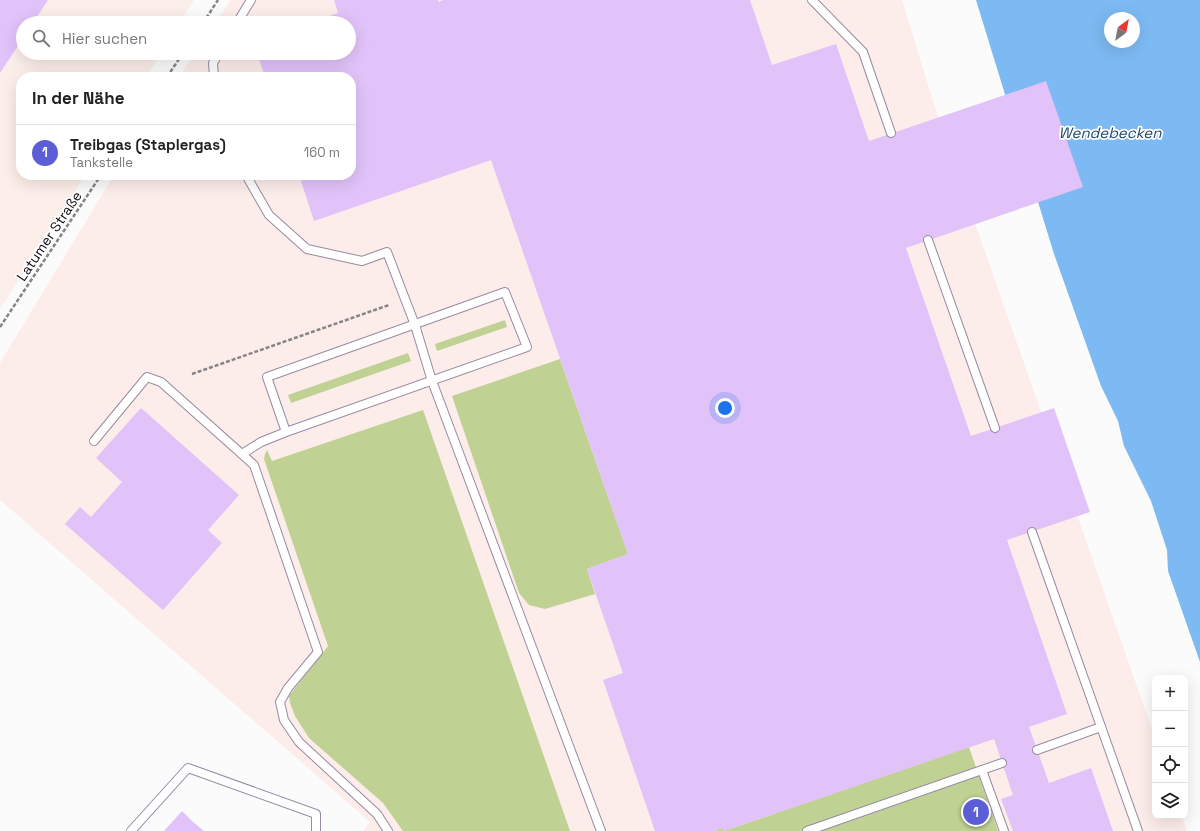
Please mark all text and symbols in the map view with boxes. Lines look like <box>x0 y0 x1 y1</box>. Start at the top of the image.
north arrow <box>1104 12 1140 48</box>
search box <box>16 16 356 60</box>
icon: search <box>30 27 52 49</box>
text: Hier suchen <box>62 29 147 48</box>
text: In der Nähe <box>32 87 124 109</box>
water label: Wendebecken <box>1059 123 1162 142</box>
text: Treibgas (Staplergas) <box>70 135 226 154</box>
text: 1 <box>42 144 48 161</box>
text: 160 m <box>304 144 340 161</box>
text: Tankstelle <box>70 154 133 171</box>
street label: Latumer Straße <box>12 188 86 284</box>
your location <box>715 398 735 418</box>
map controls <box>1152 675 1188 819</box>
button: + <box>1152 675 1188 711</box>
button: − <box>1152 711 1188 747</box>
button: locate <box>1152 747 1188 783</box>
button: layers <box>1152 783 1188 819</box>
pin: 1 <box>963 797 989 827</box>

